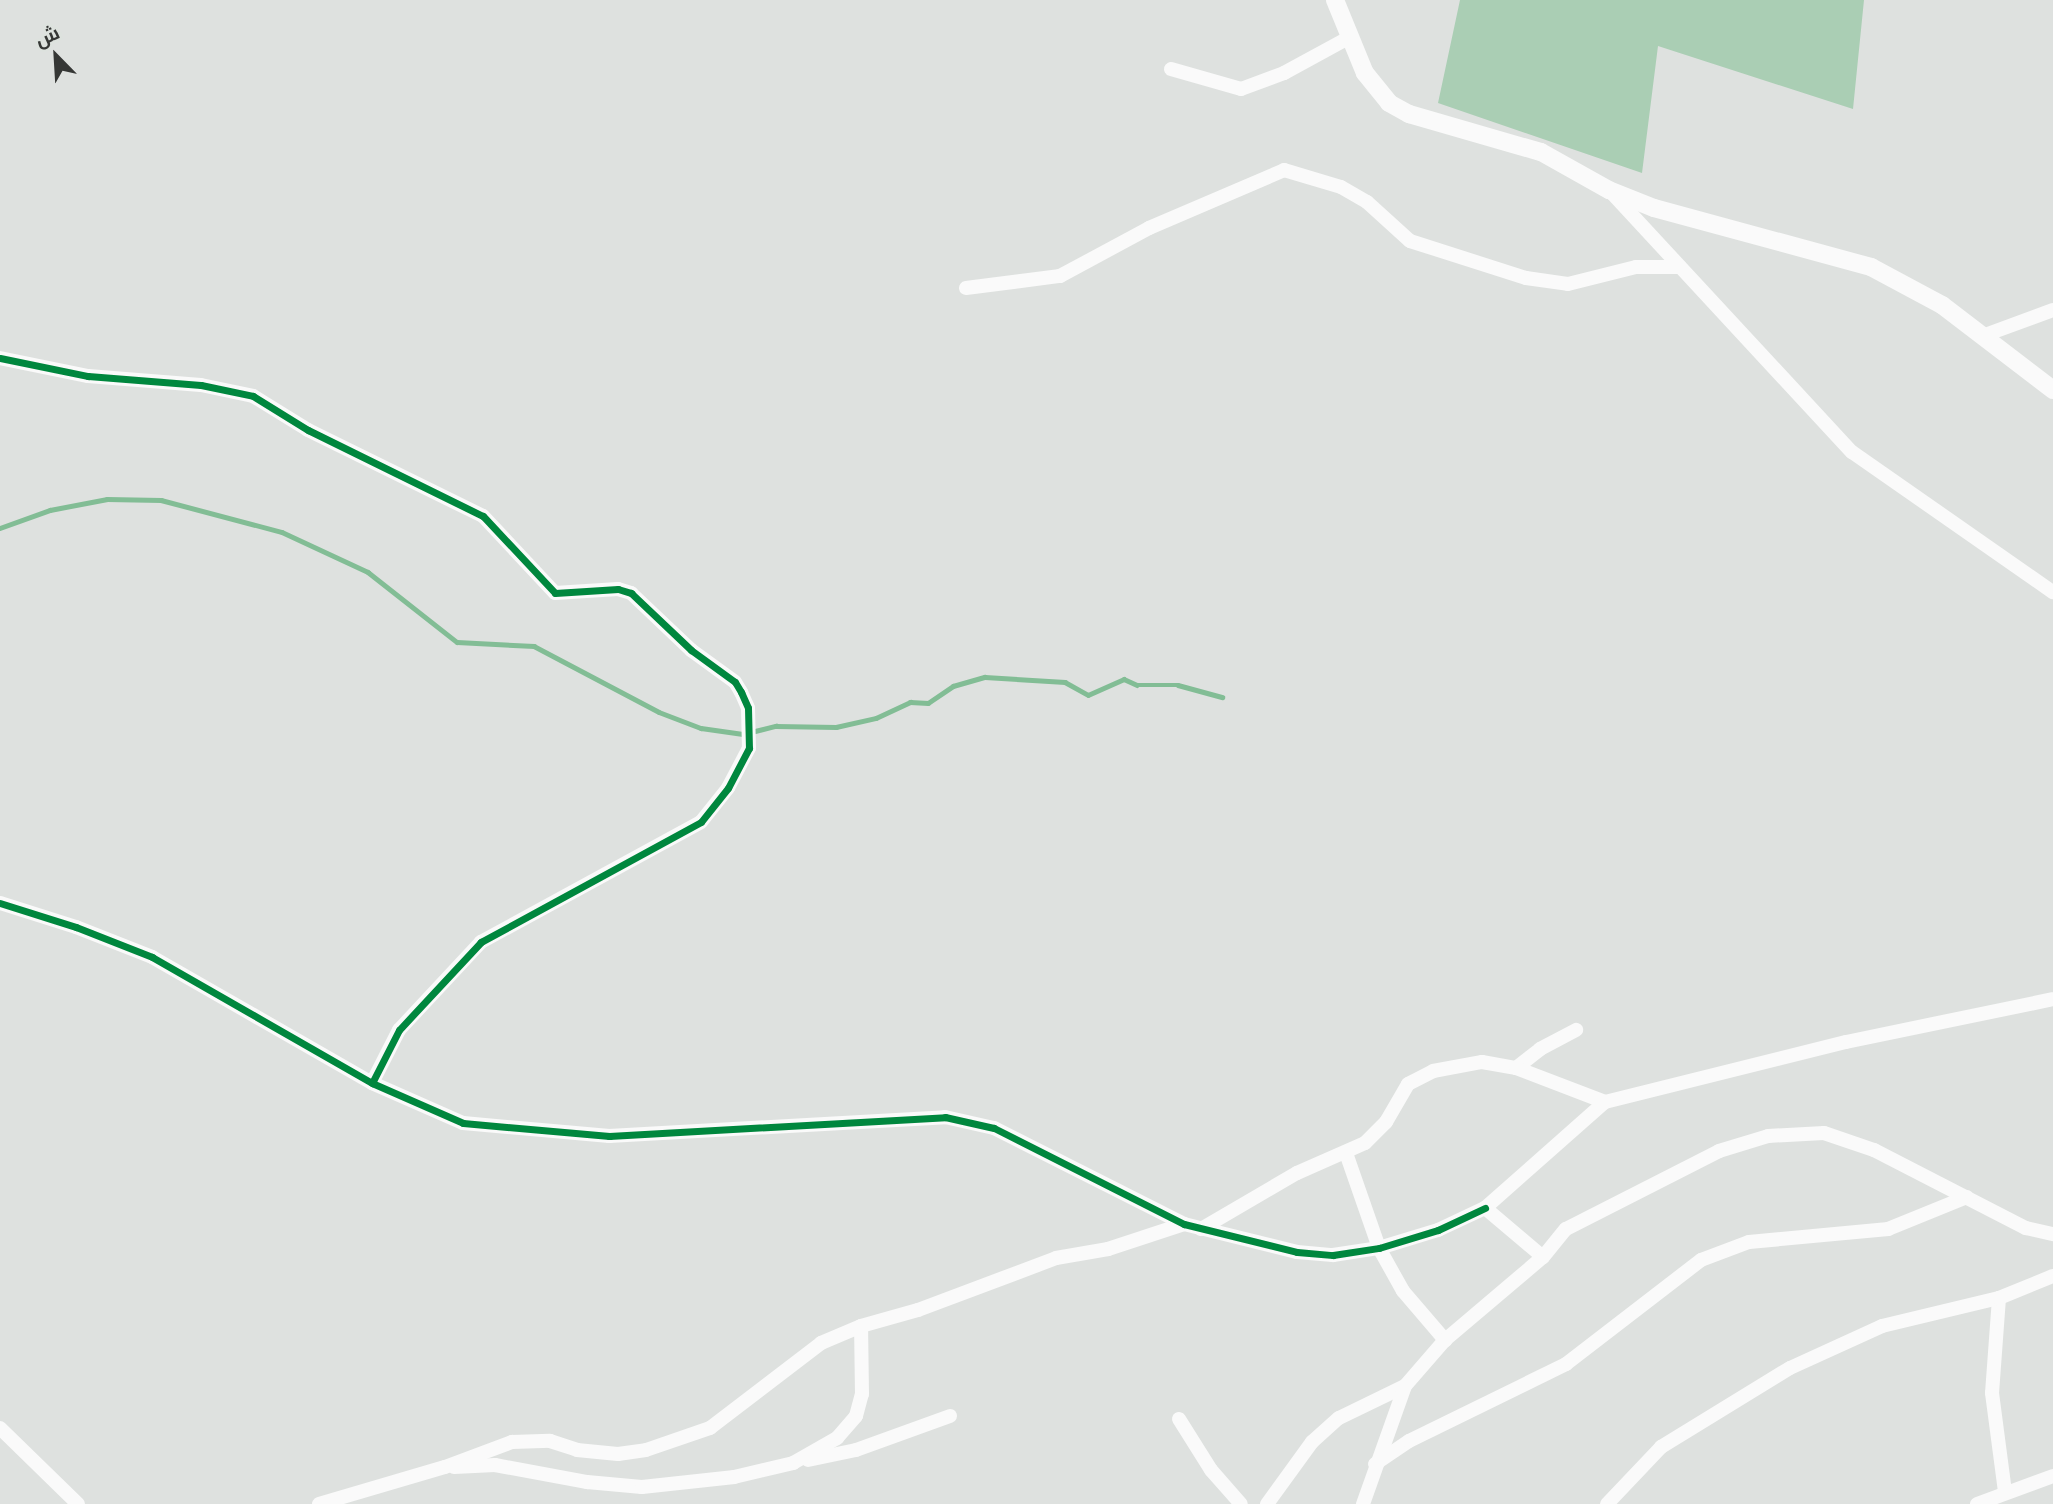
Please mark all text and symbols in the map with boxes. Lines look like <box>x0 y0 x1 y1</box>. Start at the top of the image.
north arrow <box>21 21 91 91</box>
text: ش <box>31 21 63 52</box>

